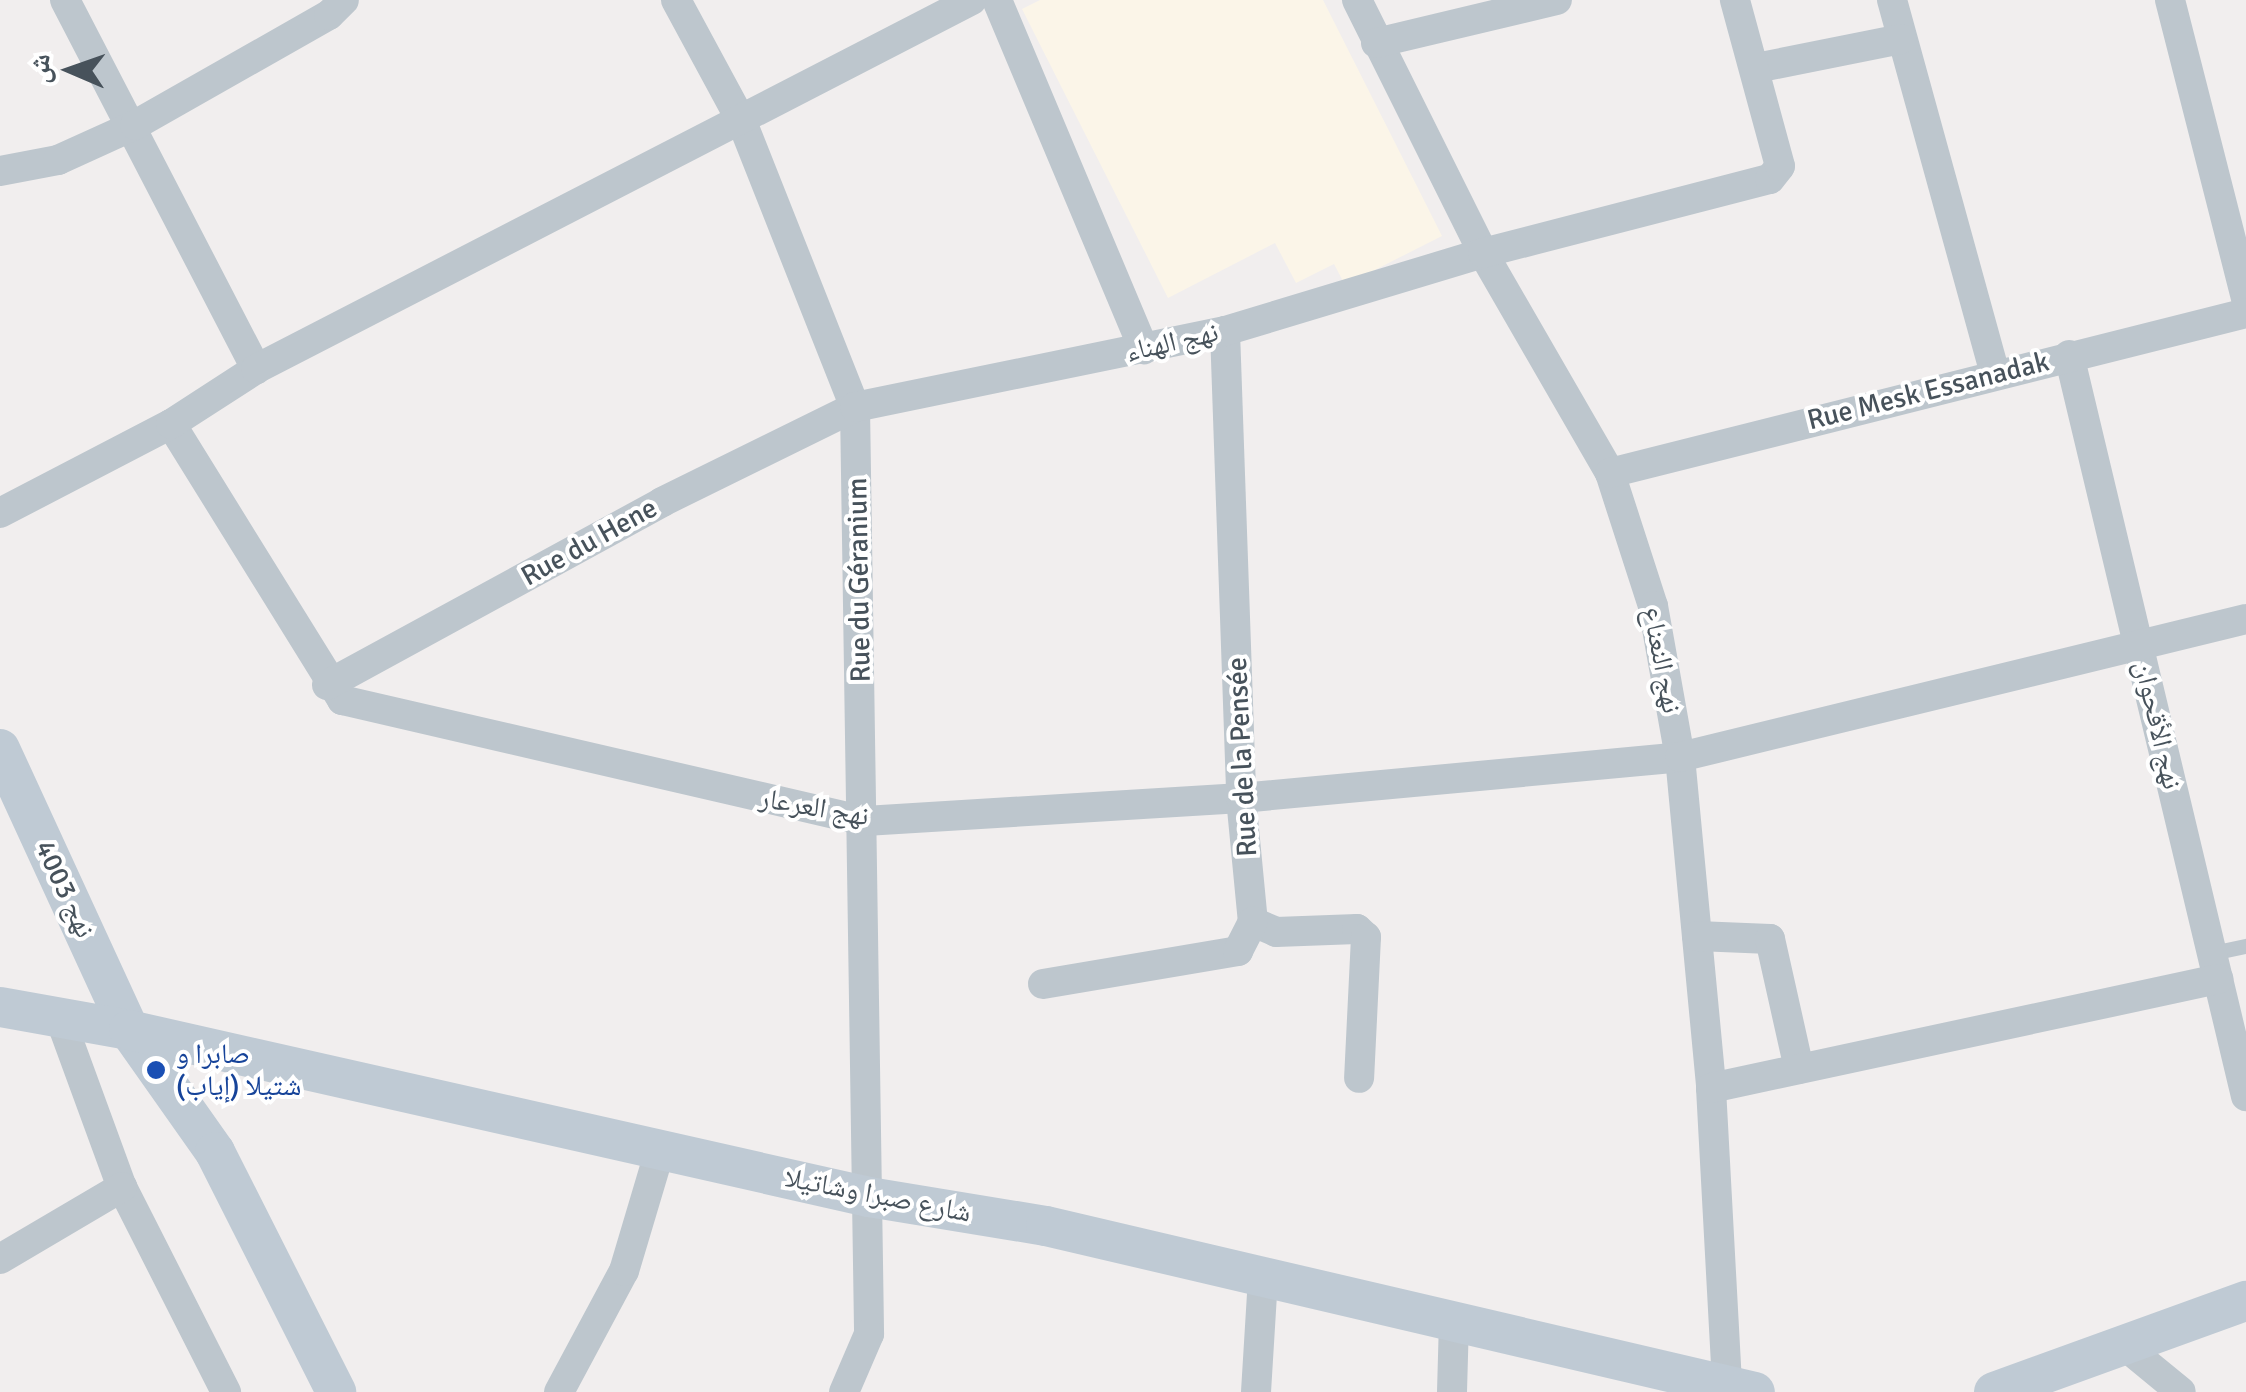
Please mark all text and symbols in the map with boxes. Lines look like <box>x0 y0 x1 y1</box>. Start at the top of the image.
north arrow <box>20 20 120 120</box>
text: ش <box>23 54 58 84</box>
street label: نهج الهناء <box>1122 315 1222 369</box>
street label: Rue Mesk Essanadak <box>1804 345 2052 437</box>
street label: Rue du Géranium <box>840 477 878 683</box>
street label: Rue du Hene <box>515 491 663 593</box>
street label: نهج النعناع <box>1635 604 1689 716</box>
street label: Rue de la Pensée <box>1220 656 1264 858</box>
street label: نهج الأقحوان <box>2127 657 2189 793</box>
street label: نهج العرعار <box>757 781 871 833</box>
street label: نهج 4003 <box>28 835 102 943</box>
place label: صابرا و شتيلا (إياب) <box>176 1037 301 1103</box>
marker: صابرا و شتيلا (إياب) <box>145 1059 167 1081</box>
street label: شارع صبرا وشاتيلا <box>782 1160 974 1230</box>

